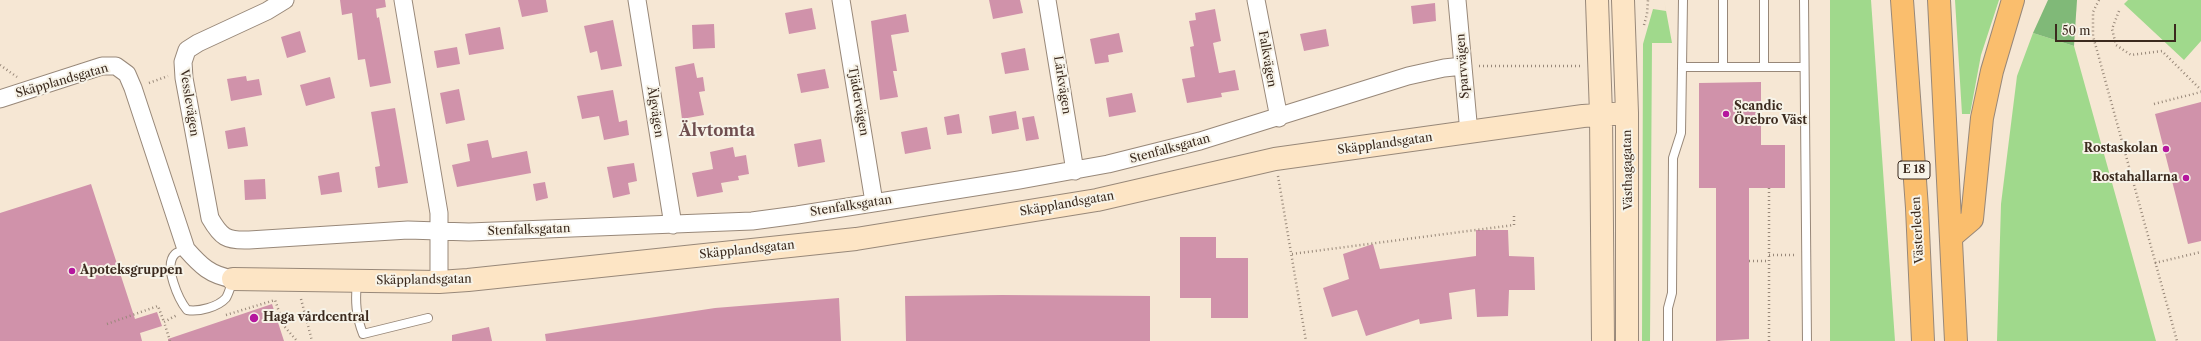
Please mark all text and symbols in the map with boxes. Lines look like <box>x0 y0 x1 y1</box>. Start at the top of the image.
scale bar <box>2057 16 2178 42</box>
text: 50 m <box>2062 23 2091 38</box>
street label: Falkvägen <box>1255 30 1279 88</box>
street label: Sparvvägen <box>1454 33 1472 99</box>
street label: Lärkvägen <box>1050 55 1074 115</box>
street label: Skäpplandsgatan <box>14 61 110 101</box>
street label: Tjädervägen <box>845 65 871 137</box>
street label: Vesslevägen <box>177 68 201 138</box>
street label: Älgvägen <box>644 85 666 139</box>
place label: Scandic Örebro Väst <box>1734 100 1807 128</box>
marker: Scandic Örebro Väst <box>1721 109 1731 119</box>
district label: Älvtomta <box>679 121 755 141</box>
street label: Västhagagatan <box>1620 129 1636 211</box>
street label: Skäpplandsgatan <box>1337 130 1433 158</box>
street label: Stenfalksgatan <box>1128 131 1212 167</box>
place label: Rostaskolan <box>2084 142 2158 156</box>
marker: Rostaskolan <box>2161 144 2171 154</box>
road number: E 18 <box>1898 161 1930 179</box>
place label: Rostahallarna <box>2092 171 2178 185</box>
marker: Rostahallarna <box>2181 173 2191 183</box>
street label: Skäpplandsgatan <box>1019 189 1115 219</box>
street label: Stenfalksgatan <box>809 192 893 220</box>
street label: Västerleden <box>1909 196 1927 264</box>
street label: Stenfalksgatan <box>487 221 571 239</box>
street label: Skäpplandsgatan <box>699 238 795 262</box>
place label: Apoteksgruppen <box>80 264 183 278</box>
marker: Apoteksgruppen <box>67 266 77 276</box>
street label: Skäpplandsgatan <box>376 272 472 288</box>
place label: Haga vårdcentral <box>263 311 369 325</box>
marker: Haga vårdcentral <box>248 312 260 324</box>

